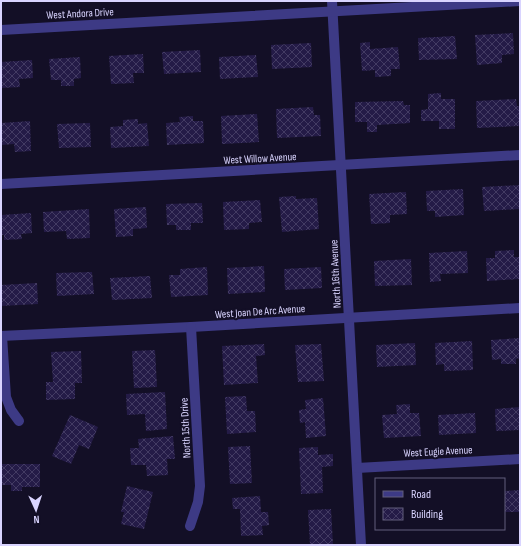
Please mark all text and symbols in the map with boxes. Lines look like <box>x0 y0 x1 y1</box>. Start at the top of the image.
street label: West Andora Drive <box>46 5 114 22</box>
street label: West Willow Avenue <box>223 150 297 167</box>
street label: North 16th Avenue <box>327 239 344 309</box>
street label: West Joan De Arc Avenue <box>214 302 306 321</box>
street label: North 15th Drive <box>177 397 194 459</box>
street label: West Eugie Avenue <box>403 443 473 460</box>
legend <box>375 478 505 530</box>
text: Road <box>411 487 431 502</box>
north arrow <box>16 490 56 530</box>
text: Building <box>411 507 443 522</box>
text: N <box>33 513 40 526</box>

